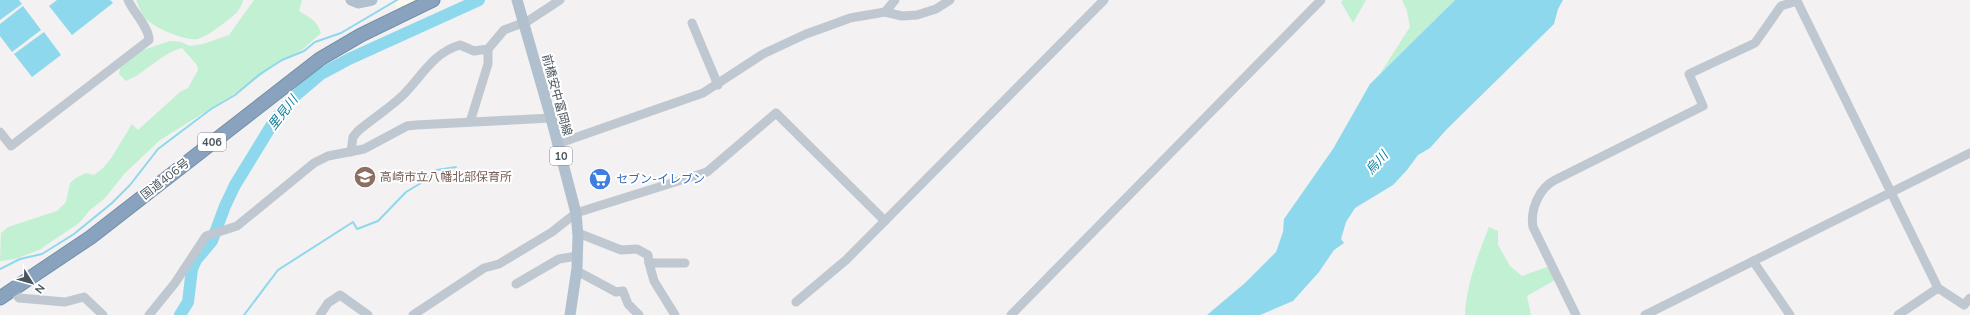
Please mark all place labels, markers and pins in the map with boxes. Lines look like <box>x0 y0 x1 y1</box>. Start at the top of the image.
school or university icon: 高崎市立八幡北部保育所 <box>352 164 378 190</box>
supermarket icon: セブン-イレブン <box>587 166 613 192</box>
place label: 高崎市立八幡北部保育所 <box>380 169 512 185</box>
place label: セブン-イレブン <box>616 171 705 187</box>

